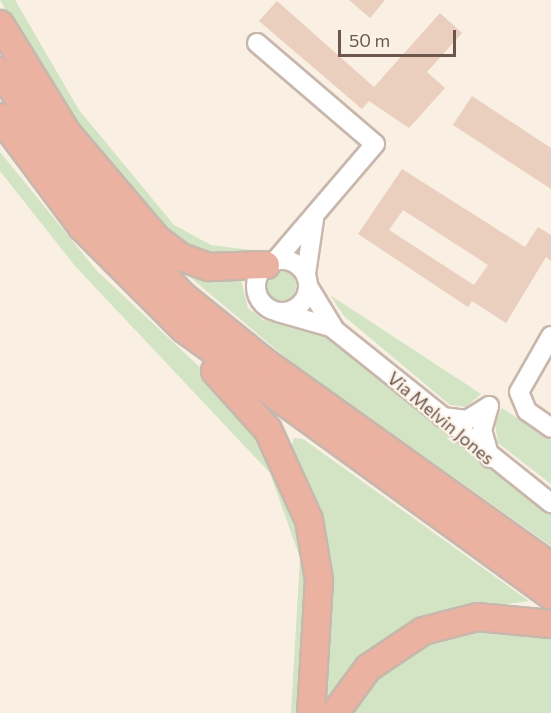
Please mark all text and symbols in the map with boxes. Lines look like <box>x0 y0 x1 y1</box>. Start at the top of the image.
scale bar <box>341 18 460 56</box>
text: 50 m <box>349 29 390 51</box>
street label: Via Melvin Jones <box>383 367 499 469</box>

